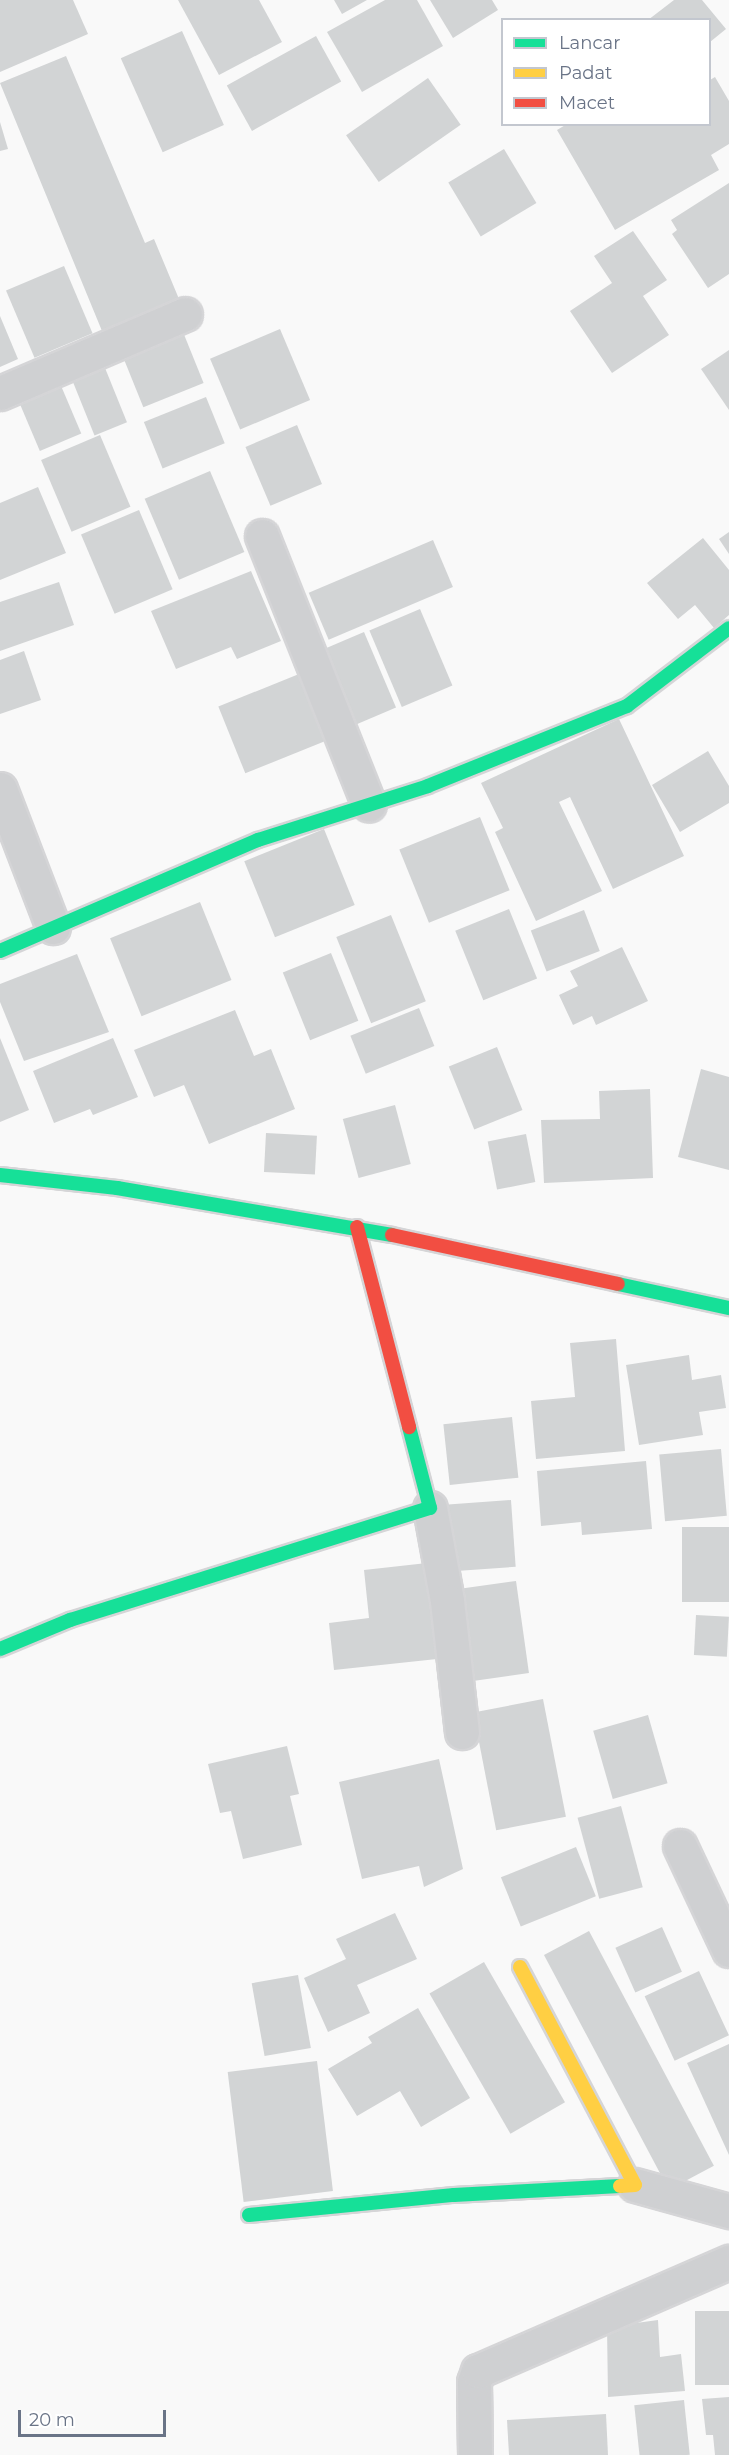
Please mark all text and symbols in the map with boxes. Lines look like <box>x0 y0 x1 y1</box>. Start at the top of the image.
legend <box>501 18 711 126</box>
text: Lancar <box>559 32 620 54</box>
text: Padat <box>559 62 612 84</box>
text: Macet <box>559 92 615 114</box>
scale bar <box>21 2398 170 2436</box>
text: 20 m <box>29 2409 75 2431</box>

